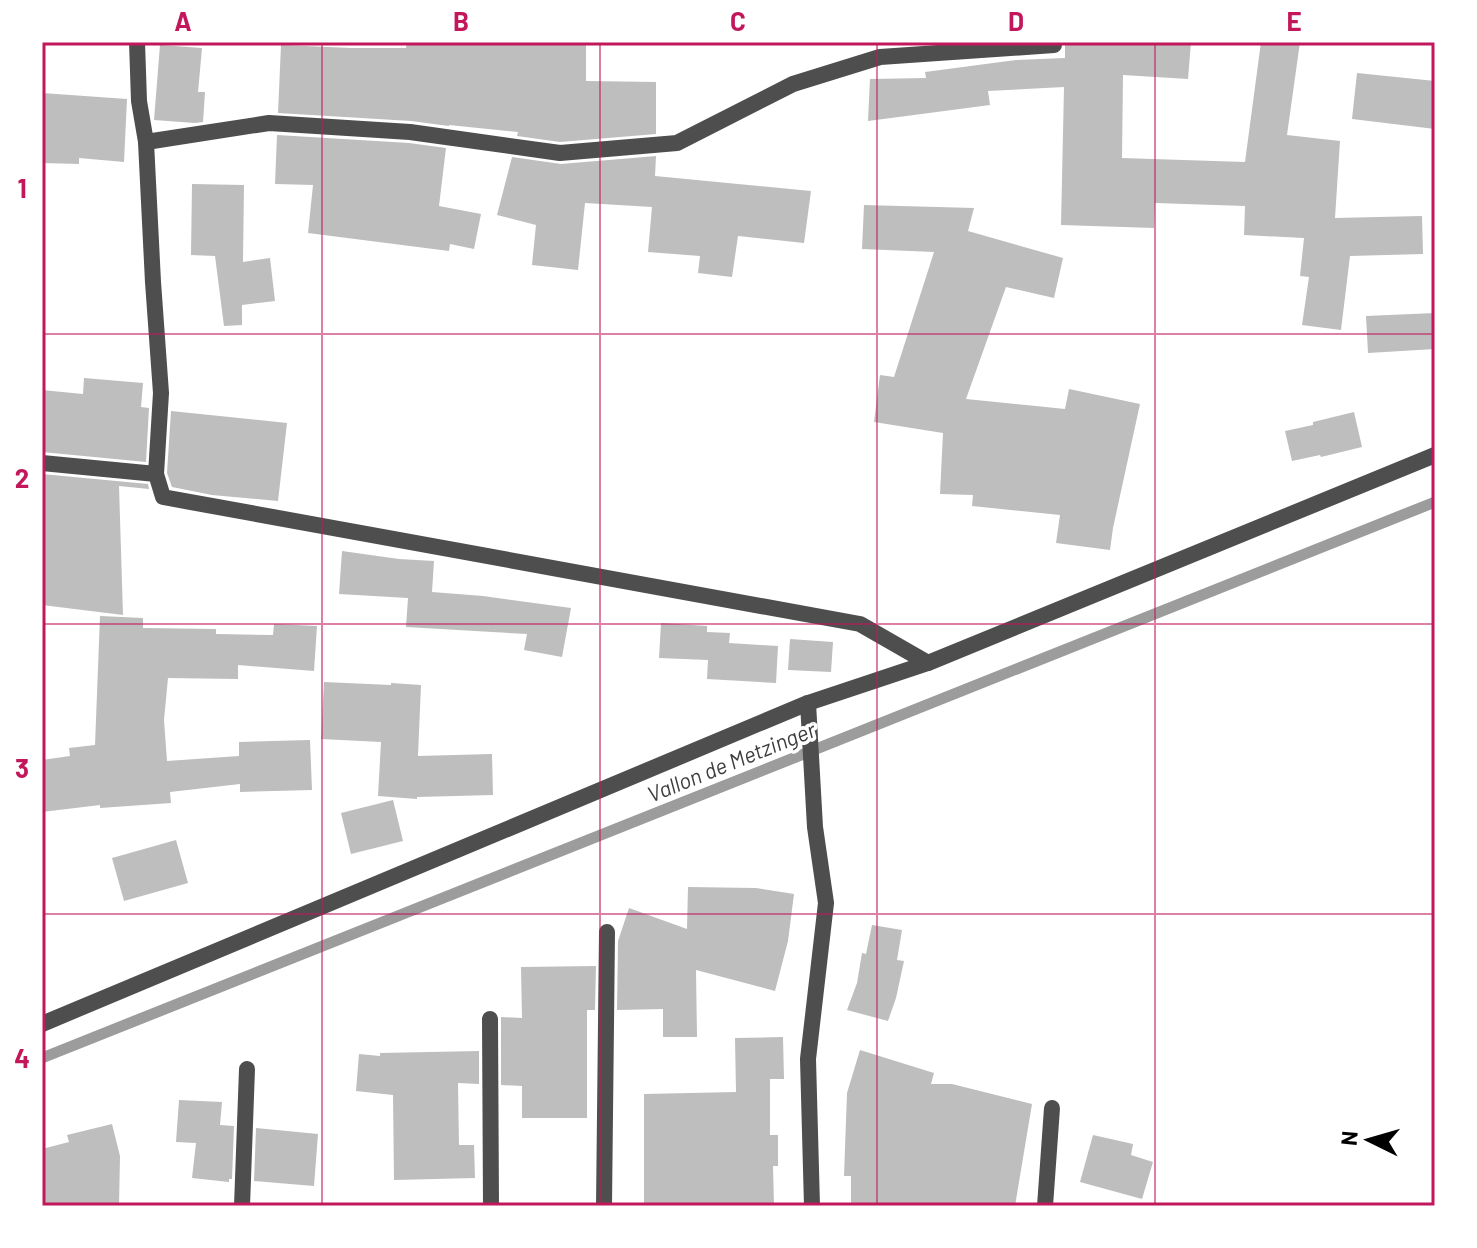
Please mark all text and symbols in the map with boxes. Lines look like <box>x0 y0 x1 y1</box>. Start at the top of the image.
text: A <box>174 5 192 36</box>
text: B <box>453 5 469 36</box>
text: C <box>730 5 746 36</box>
text: D <box>1008 5 1024 36</box>
text: E <box>1286 5 1302 36</box>
text: 1 <box>17 172 27 203</box>
text: 2 <box>15 462 29 493</box>
water label: Vallon de Metzinger <box>643 715 820 807</box>
text: 3 <box>15 752 29 783</box>
text: 4 <box>14 1042 30 1073</box>
north arrow <box>1329 1100 1409 1180</box>
text: N <box>1334 1130 1362 1147</box>

